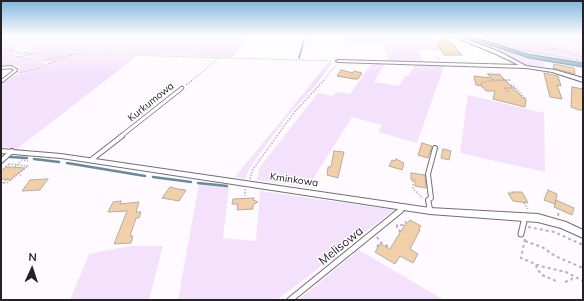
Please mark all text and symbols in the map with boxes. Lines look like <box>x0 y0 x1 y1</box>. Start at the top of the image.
street label: Kurkumowa <box>126 80 176 124</box>
street label: Kminkowa <box>269 171 319 189</box>
street label: Melisowa <box>316 224 366 268</box>
north arrow <box>12 249 52 289</box>
text: N <box>28 250 37 264</box>

